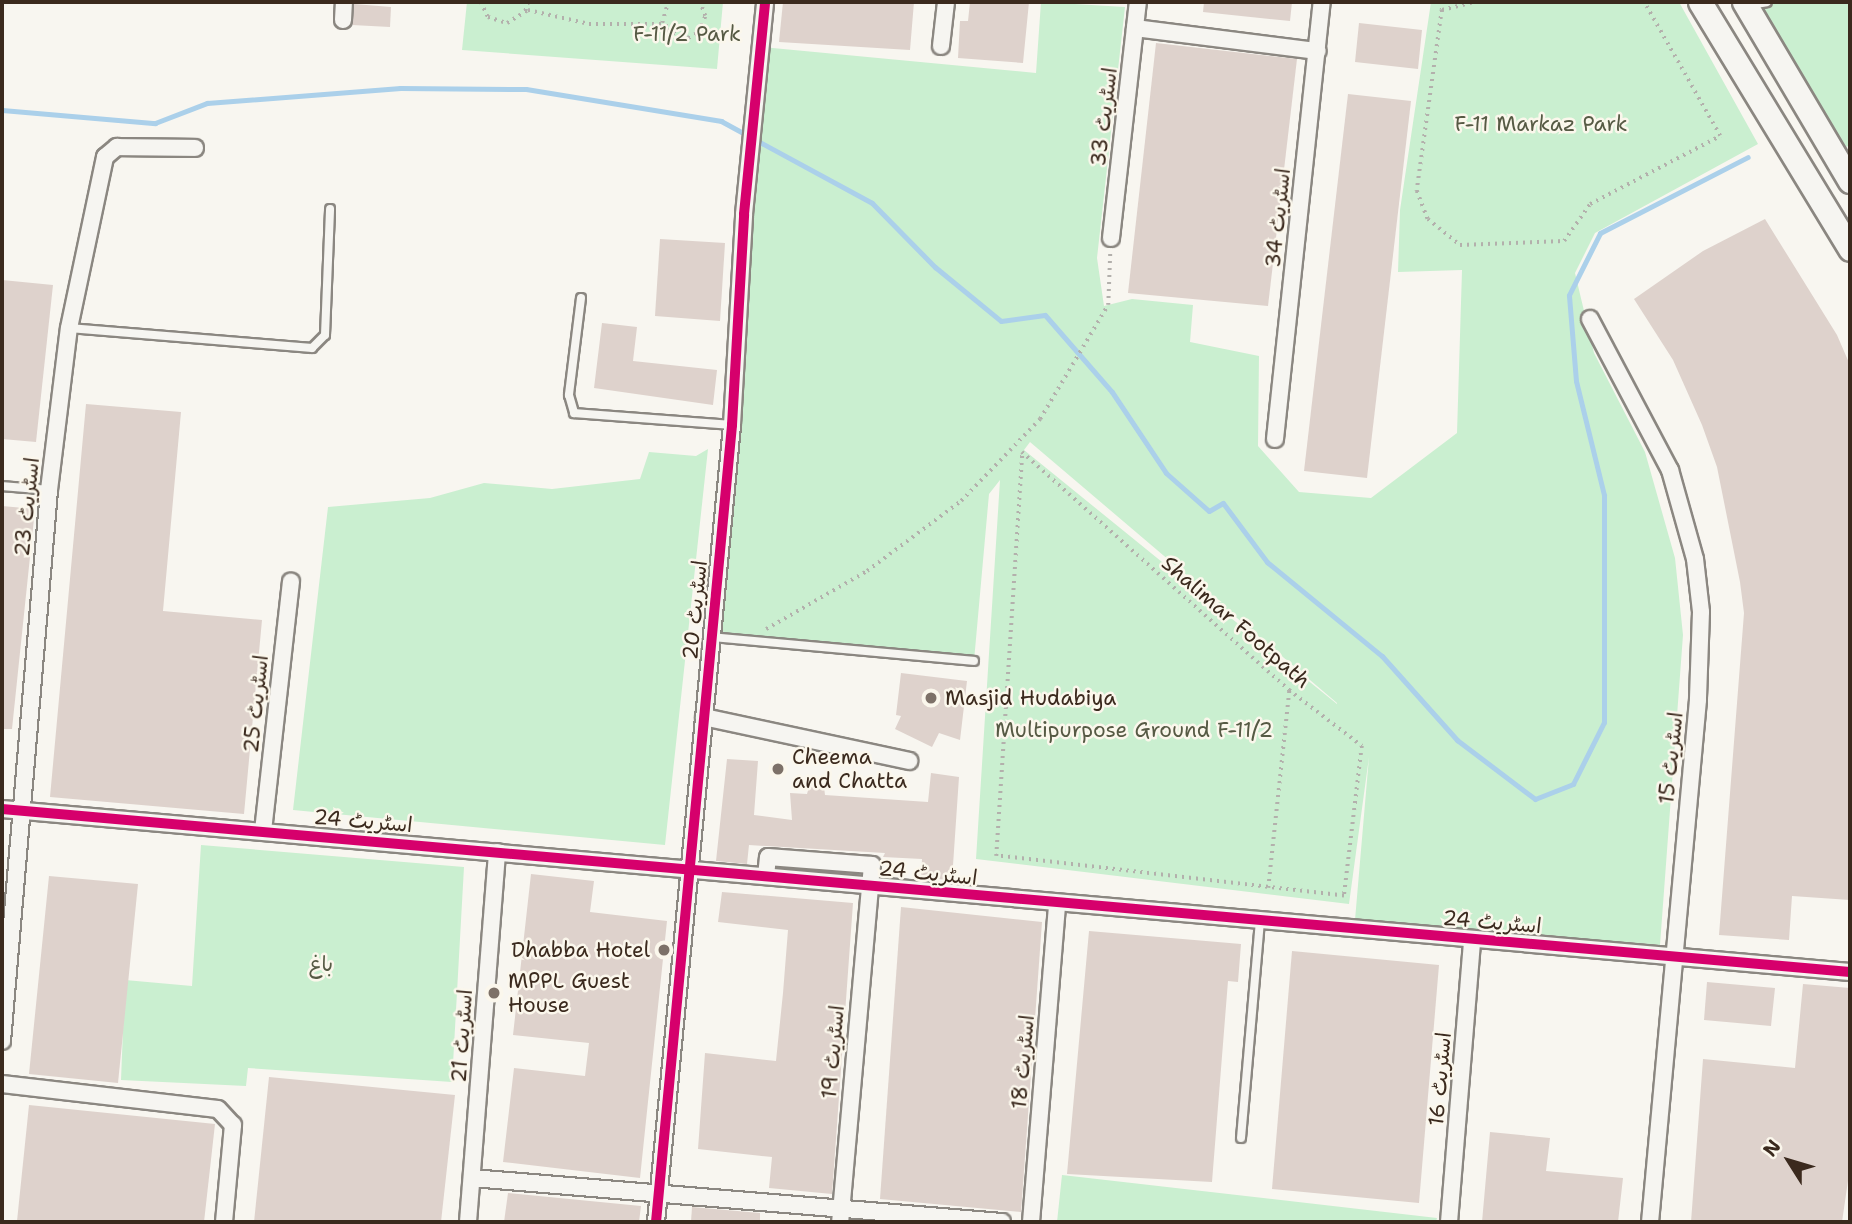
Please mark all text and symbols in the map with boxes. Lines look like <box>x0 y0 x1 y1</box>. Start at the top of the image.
park label: F-11/2 Park <box>633 21 741 47</box>
street label: اسٹریٹ 33 <box>1085 66 1123 168</box>
park label: F-11 Markaz Park <box>1454 111 1628 137</box>
street label: اسٹریٹ 34 <box>1260 167 1296 269</box>
street label: اسٹریٹ 23 <box>9 456 45 558</box>
street label: Shalimar Footpath <box>1156 550 1316 694</box>
street label: اسٹریٹ 20 <box>677 559 713 661</box>
street label: اسٹریٹ 25 <box>238 654 274 754</box>
place label: Masjid Hudabiya <box>945 685 1116 711</box>
marker: Masjid Hudabiya <box>923 690 939 706</box>
street label: اسٹریٹ 15 <box>1654 711 1688 805</box>
park label: Multipurpose Ground F-11/2 <box>995 717 1273 743</box>
place label: Cheema and Chatta <box>792 744 907 794</box>
marker: Cheema and Chatta <box>770 761 786 777</box>
street label: اسٹریٹ 24 <box>312 804 414 838</box>
street label: اسٹریٹ 24 <box>877 855 979 891</box>
street label: اسٹریٹ 24 <box>1441 905 1543 939</box>
place label: Dhabba Hotel <box>511 937 650 963</box>
marker: Dhabba Hotel <box>656 942 672 958</box>
park label: باغ <box>309 951 333 977</box>
place label: MPPL Guest House <box>508 968 630 1018</box>
marker: MPPL Guest House <box>486 985 502 1001</box>
street label: اسٹریٹ 21 <box>446 988 478 1084</box>
street label: اسٹریٹ 19 <box>816 1004 850 1100</box>
street label: اسٹریٹ 18 <box>1006 1014 1040 1110</box>
street label: اسٹریٹ 16 <box>1423 1031 1457 1127</box>
north arrow <box>1754 1126 1824 1196</box>
text: N <box>1757 1135 1786 1162</box>

